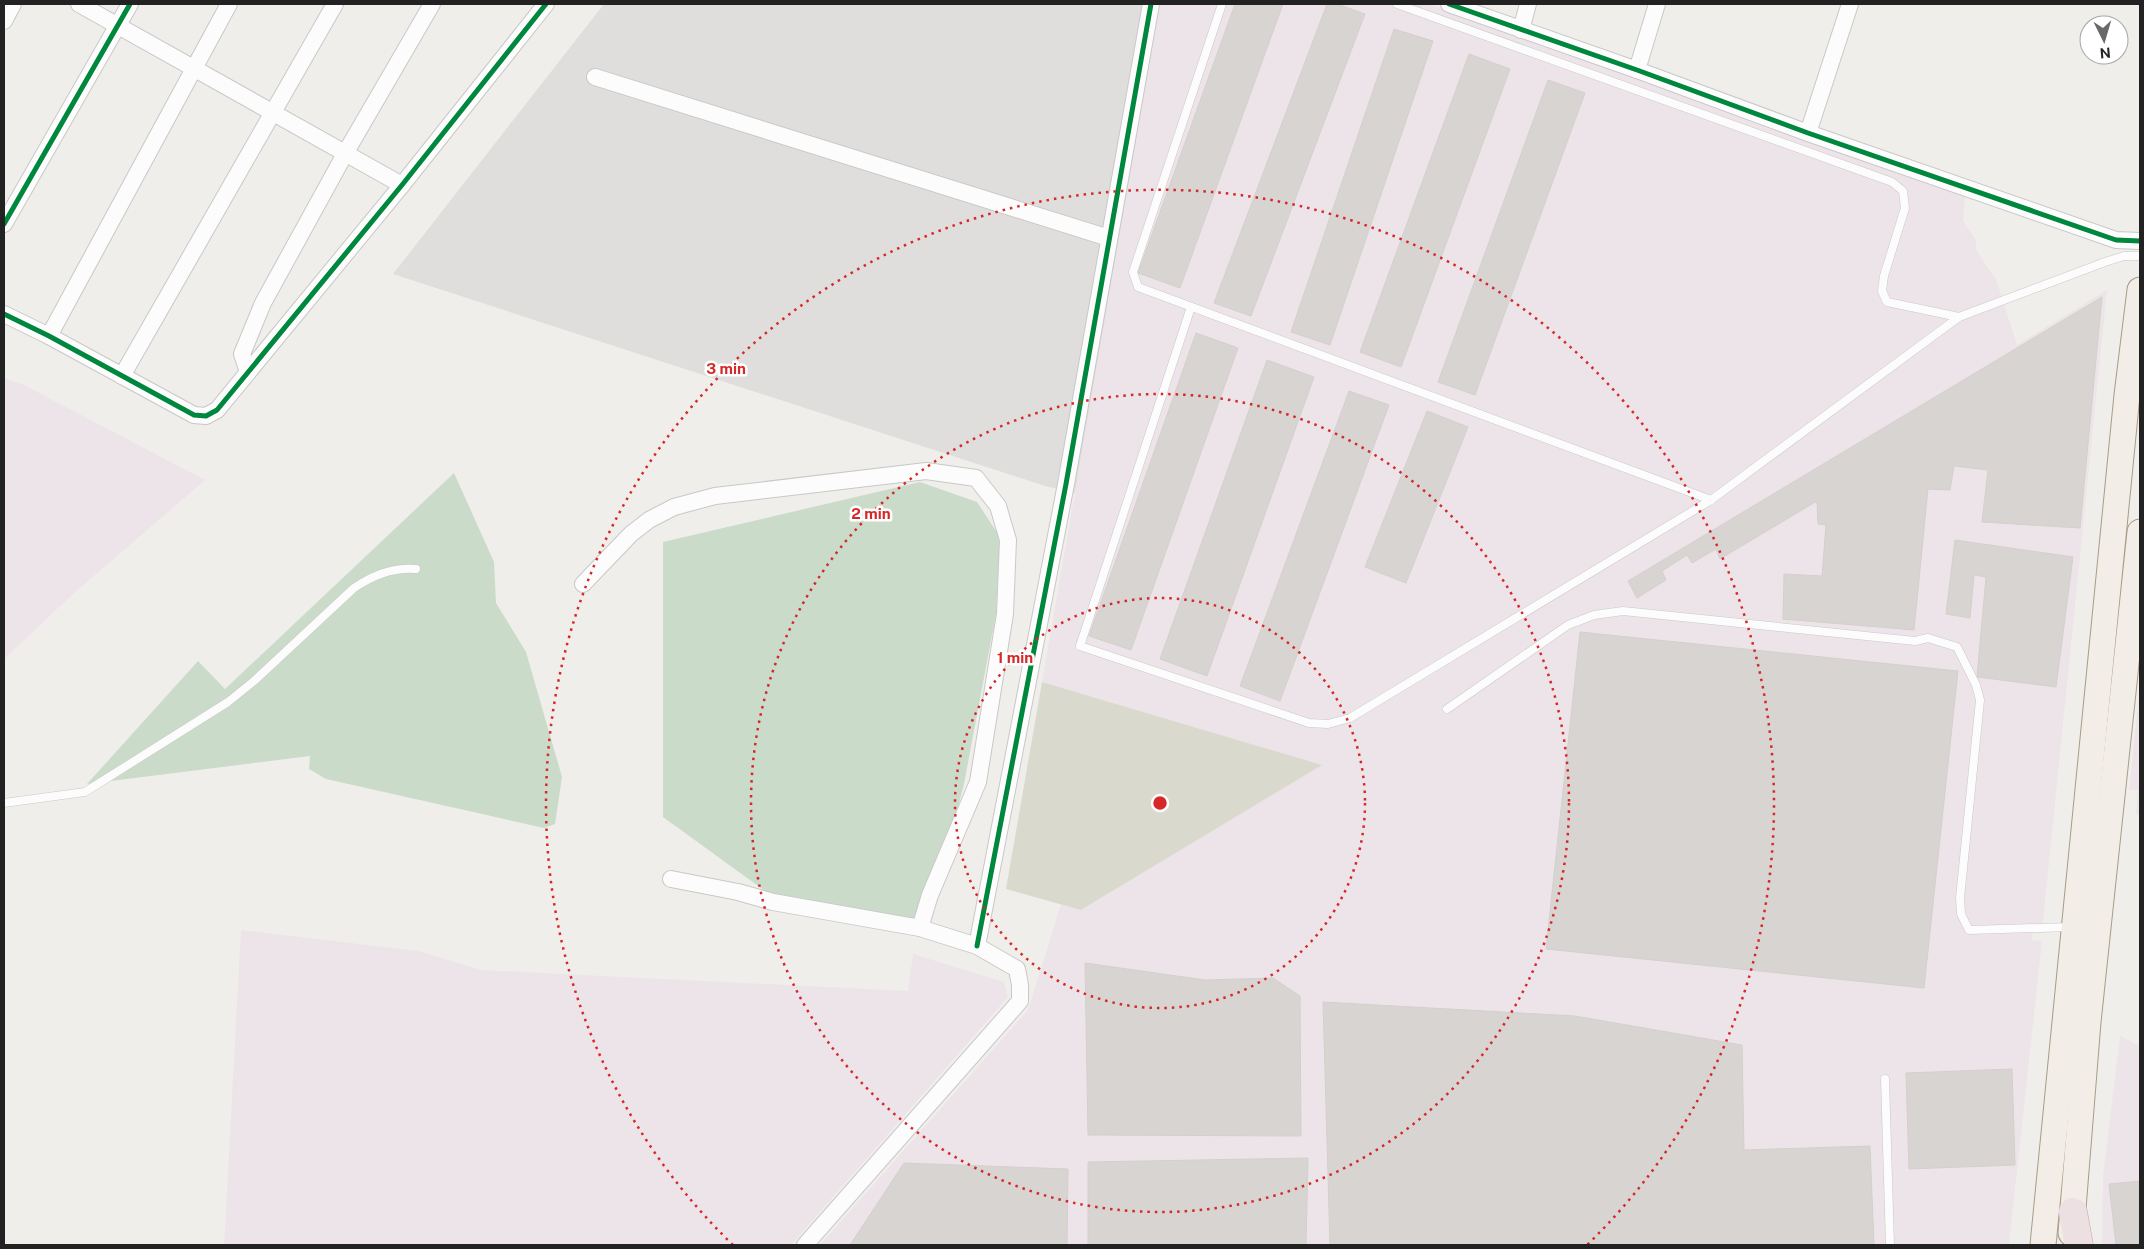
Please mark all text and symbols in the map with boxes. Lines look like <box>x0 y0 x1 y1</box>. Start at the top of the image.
north arrow <box>2079 15 2129 65</box>
text: N <box>2099 45 2111 61</box>
text: 3 min <box>706 360 746 377</box>
text: 2 min <box>851 505 891 522</box>
text: 1 min <box>997 649 1033 666</box>
centre of rings <box>1151 794 1169 812</box>

